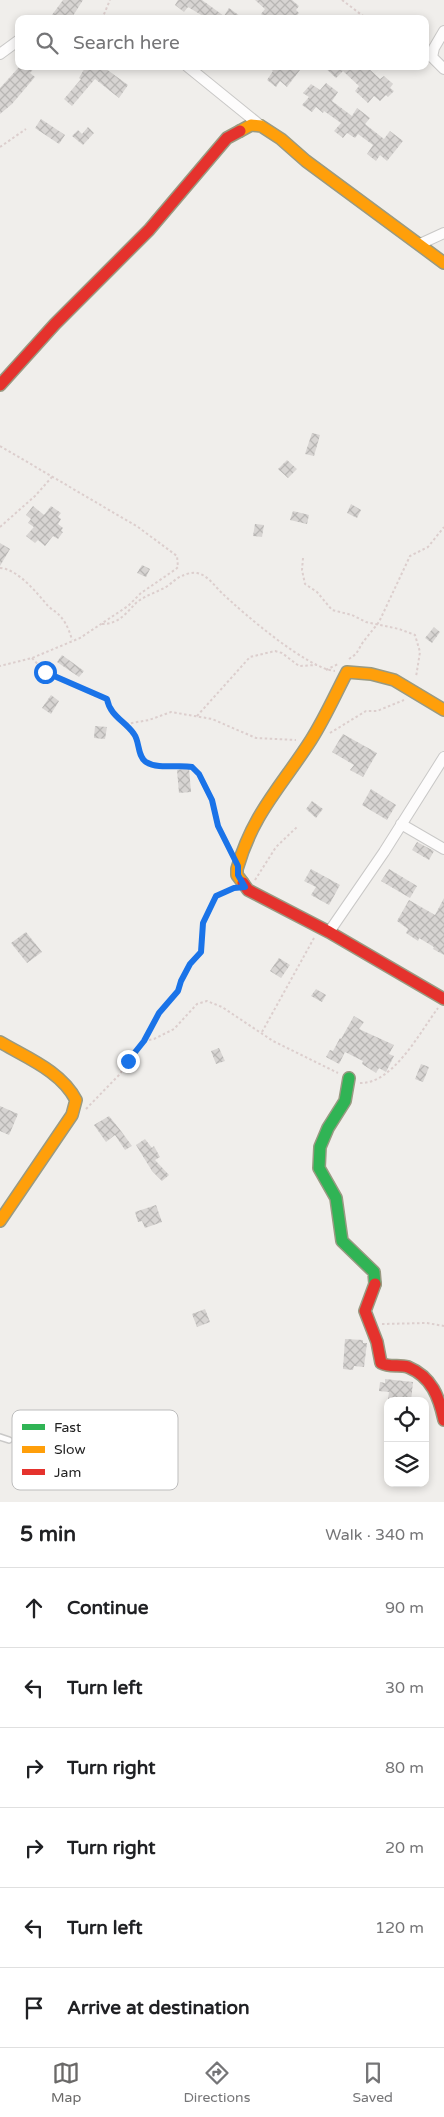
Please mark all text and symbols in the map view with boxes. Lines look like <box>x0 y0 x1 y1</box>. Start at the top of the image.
search box <box>15 15 429 70</box>
icon: search <box>33 29 61 57</box>
text: Search here <box>73 32 180 54</box>
route start <box>34 661 57 684</box>
route end <box>117 1050 140 1073</box>
map controls <box>384 1397 429 1487</box>
button: locate <box>384 1397 429 1442</box>
legend <box>12 1410 178 1490</box>
text: Fast <box>54 1419 82 1436</box>
text: Slow <box>54 1441 86 1458</box>
button: layers <box>384 1442 429 1487</box>
text: Jam <box>54 1464 81 1481</box>
text: 5 min <box>20 1522 76 1547</box>
text: Walk · 340 m <box>325 1525 424 1545</box>
icon: ahead <box>20 1594 48 1622</box>
text: Continue <box>67 1597 149 1619</box>
text: 90 m <box>385 1598 424 1618</box>
icon: left <box>20 1674 48 1702</box>
text: Turn left <box>67 1677 143 1699</box>
text: 30 m <box>385 1678 424 1698</box>
icon: right <box>20 1754 48 1782</box>
text: Turn right <box>67 1757 155 1779</box>
text: 80 m <box>385 1758 424 1778</box>
icon: right <box>20 1834 48 1862</box>
text: Turn right <box>67 1837 155 1859</box>
text: 20 m <box>385 1838 424 1858</box>
icon: left <box>20 1914 48 1942</box>
text: Turn left <box>67 1917 143 1939</box>
text: 120 m <box>375 1918 424 1938</box>
icon: arrive <box>20 1994 48 2022</box>
text: Arrive at destination <box>67 1997 250 2019</box>
tab: Map <box>51 2059 81 2106</box>
tab: Directions <box>183 2059 250 2106</box>
tab: Saved <box>352 2059 393 2106</box>

